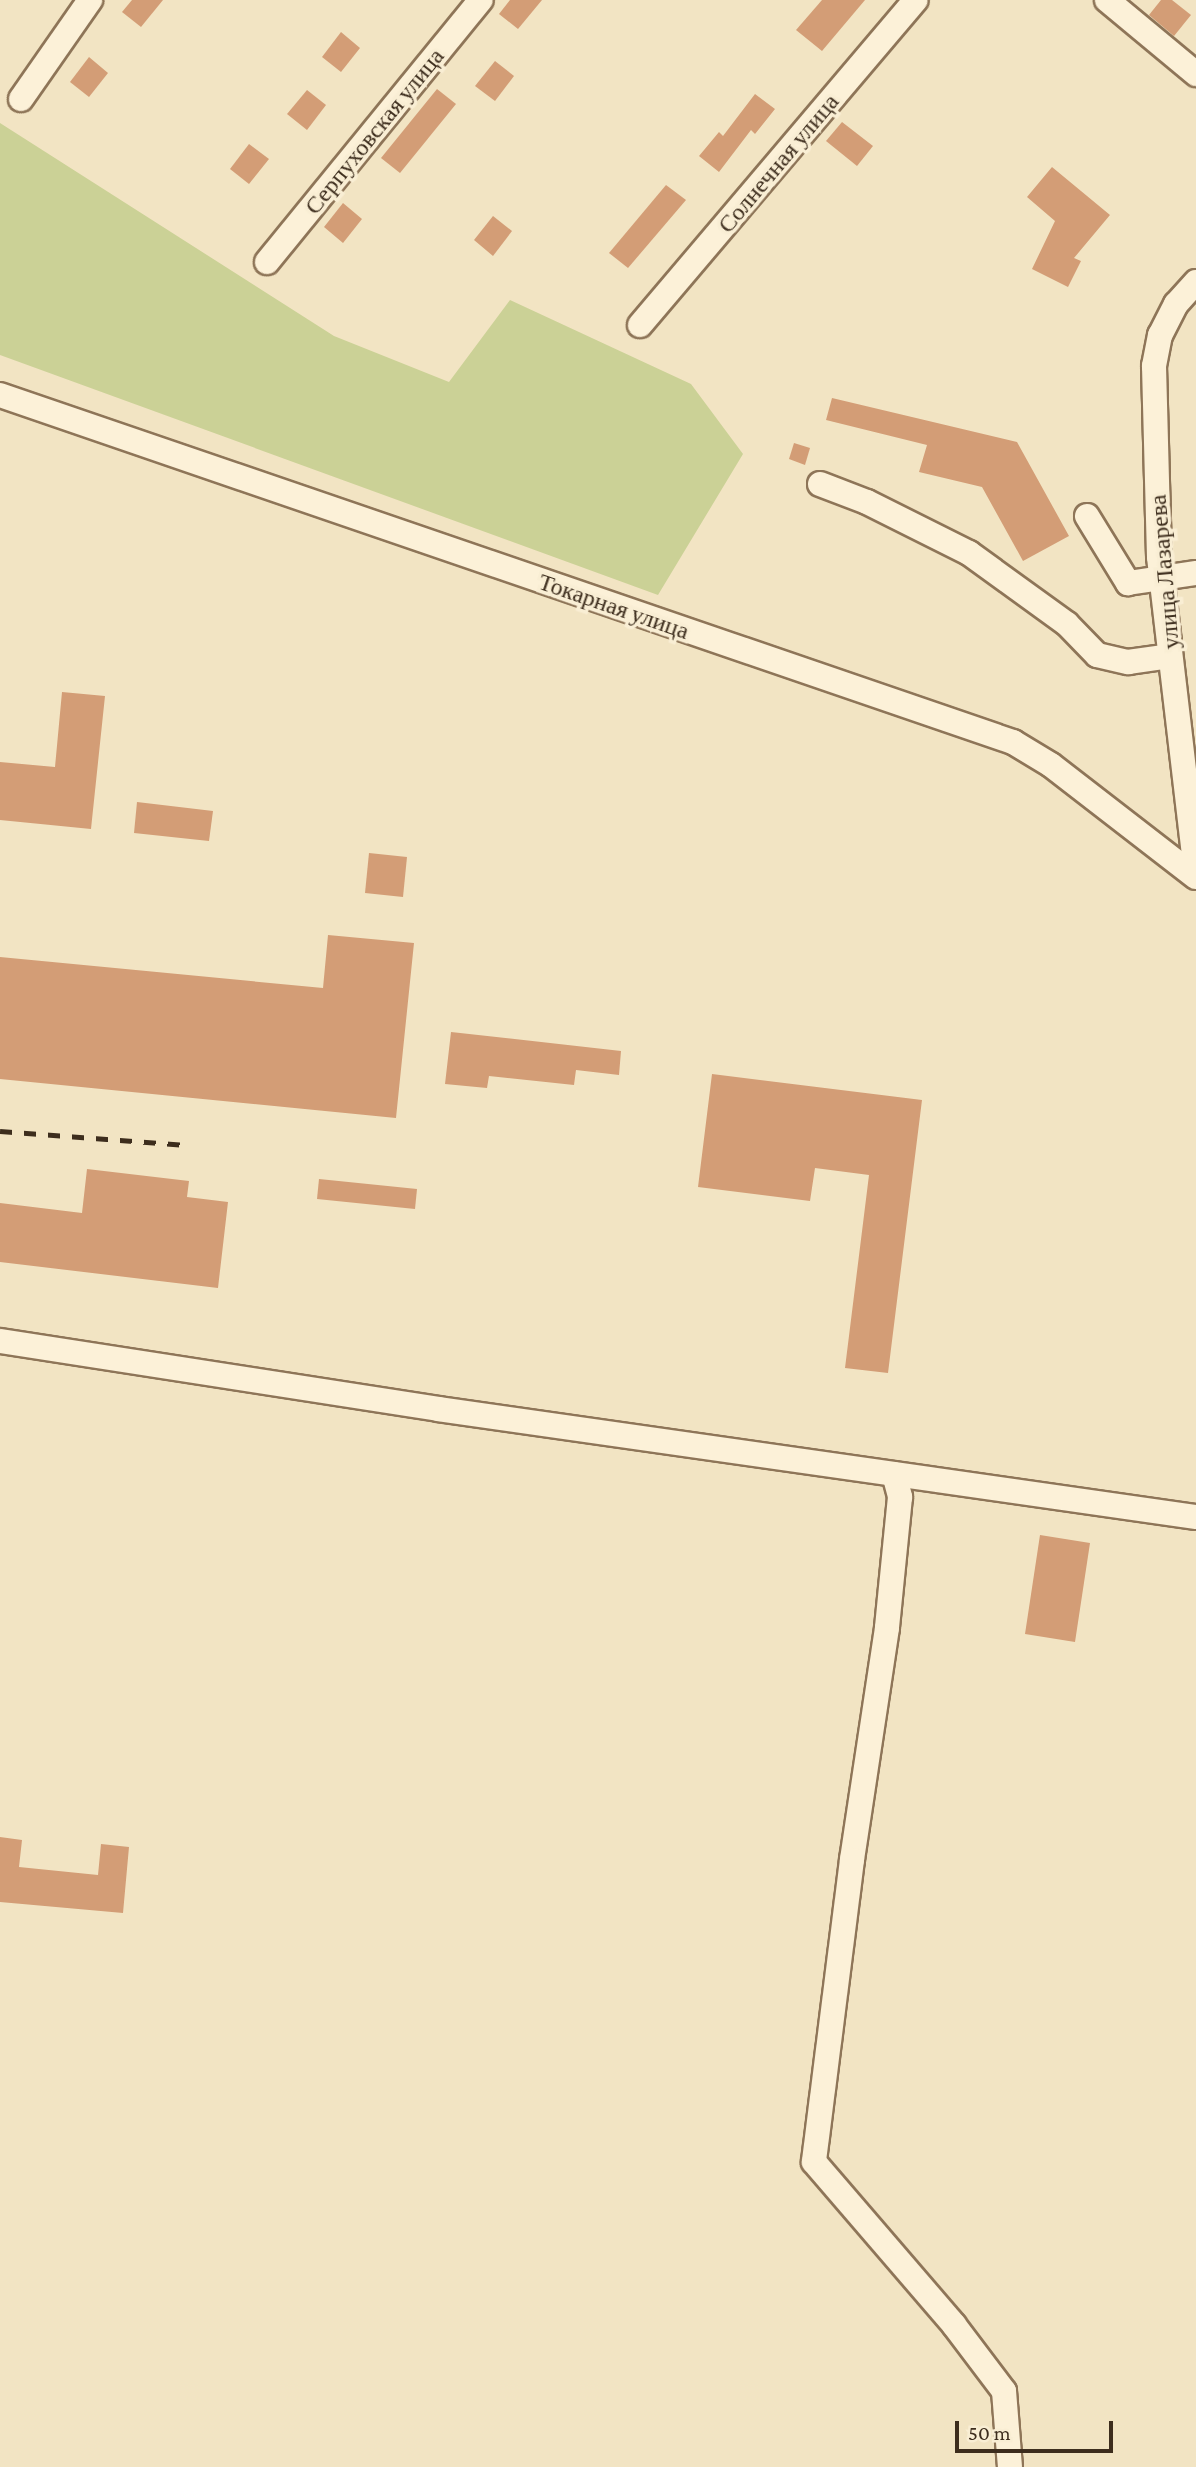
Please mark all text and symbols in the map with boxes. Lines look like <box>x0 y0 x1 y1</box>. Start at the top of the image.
street label: Серпуховская улица <box>298 42 450 220</box>
street label: Солнечная улица <box>711 88 845 238</box>
street label: улица Лазарева <box>1143 493 1185 651</box>
street label: Токарная улица <box>535 567 693 645</box>
scale bar <box>958 2408 1116 2452</box>
text: 50 m <box>968 2421 1011 2445</box>

